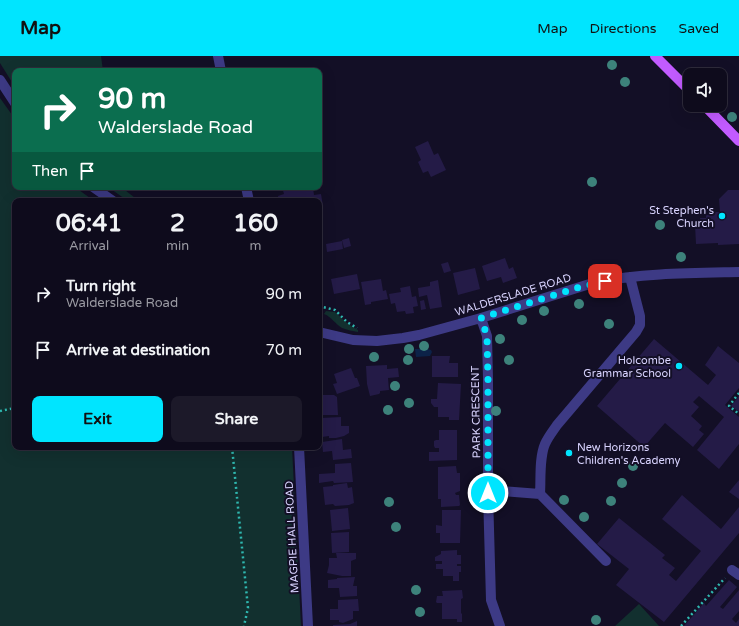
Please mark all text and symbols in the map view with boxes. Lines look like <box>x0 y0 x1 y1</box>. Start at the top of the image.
text: Map <box>20 17 61 39</box>
text: Map <box>537 20 568 37</box>
text: Directions <box>590 20 657 37</box>
text: Saved <box>679 20 719 37</box>
map controls <box>683 68 727 112</box>
button: sound <box>683 68 727 112</box>
text: 90 m <box>98 82 166 116</box>
icon: right <box>32 84 84 136</box>
text: Walderslade Road <box>98 116 253 138</box>
icon: arrive <box>76 160 98 182</box>
text: Then <box>32 162 68 180</box>
place label: St Stephen's Church <box>649 204 714 230</box>
text: 06:41 <box>56 209 122 238</box>
text: 2 <box>170 209 185 238</box>
text: 160 <box>233 209 278 238</box>
marker: St Stephen's Church <box>717 211 727 221</box>
text: Arrival <box>69 238 109 254</box>
text: min <box>166 238 189 254</box>
text: m <box>250 238 262 254</box>
pin <box>588 264 622 298</box>
icon: arrive <box>594 270 616 292</box>
street label: WALDERSLADE ROAD <box>453 271 573 319</box>
text: Turn right <box>66 277 136 295</box>
icon: right <box>32 283 54 305</box>
text: 90 m <box>265 285 302 303</box>
text: Walderslade Road <box>66 295 178 311</box>
icon: arrive <box>32 339 54 361</box>
text: Arrive at destination <box>66 341 210 359</box>
text: 70 m <box>265 341 302 359</box>
place label: Holcombe Grammar School <box>583 354 671 380</box>
marker: Holcombe Grammar School <box>674 361 684 371</box>
street label: PARK CRESCENT <box>469 365 483 458</box>
button: Exit <box>32 396 163 442</box>
button: Share <box>171 396 302 442</box>
place label: New Horizons Children's Academy <box>577 441 681 467</box>
marker: New Horizons Children's Academy <box>564 448 574 458</box>
position arrow <box>467 472 509 514</box>
street label: MAGPIE HALL ROAD <box>283 480 301 594</box>

